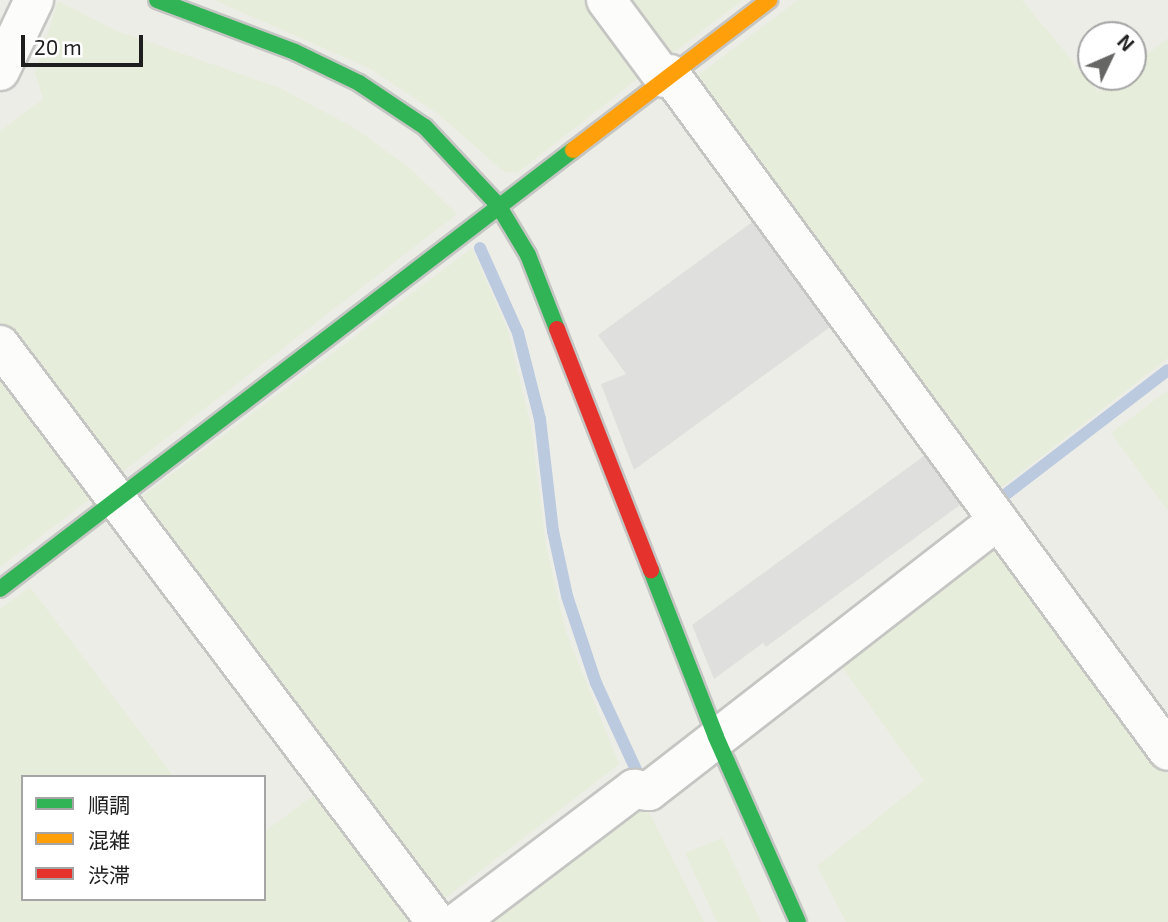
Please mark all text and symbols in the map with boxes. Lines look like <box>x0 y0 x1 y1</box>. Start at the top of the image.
scale bar <box>24 21 147 65</box>
north arrow <box>1077 21 1147 91</box>
text: N <box>1113 30 1139 55</box>
text: 20 m <box>34 34 82 59</box>
legend <box>21 775 266 901</box>
text: 順調 <box>88 792 130 817</box>
text: 混雑 <box>88 827 130 852</box>
text: 渋滞 <box>88 862 130 887</box>

